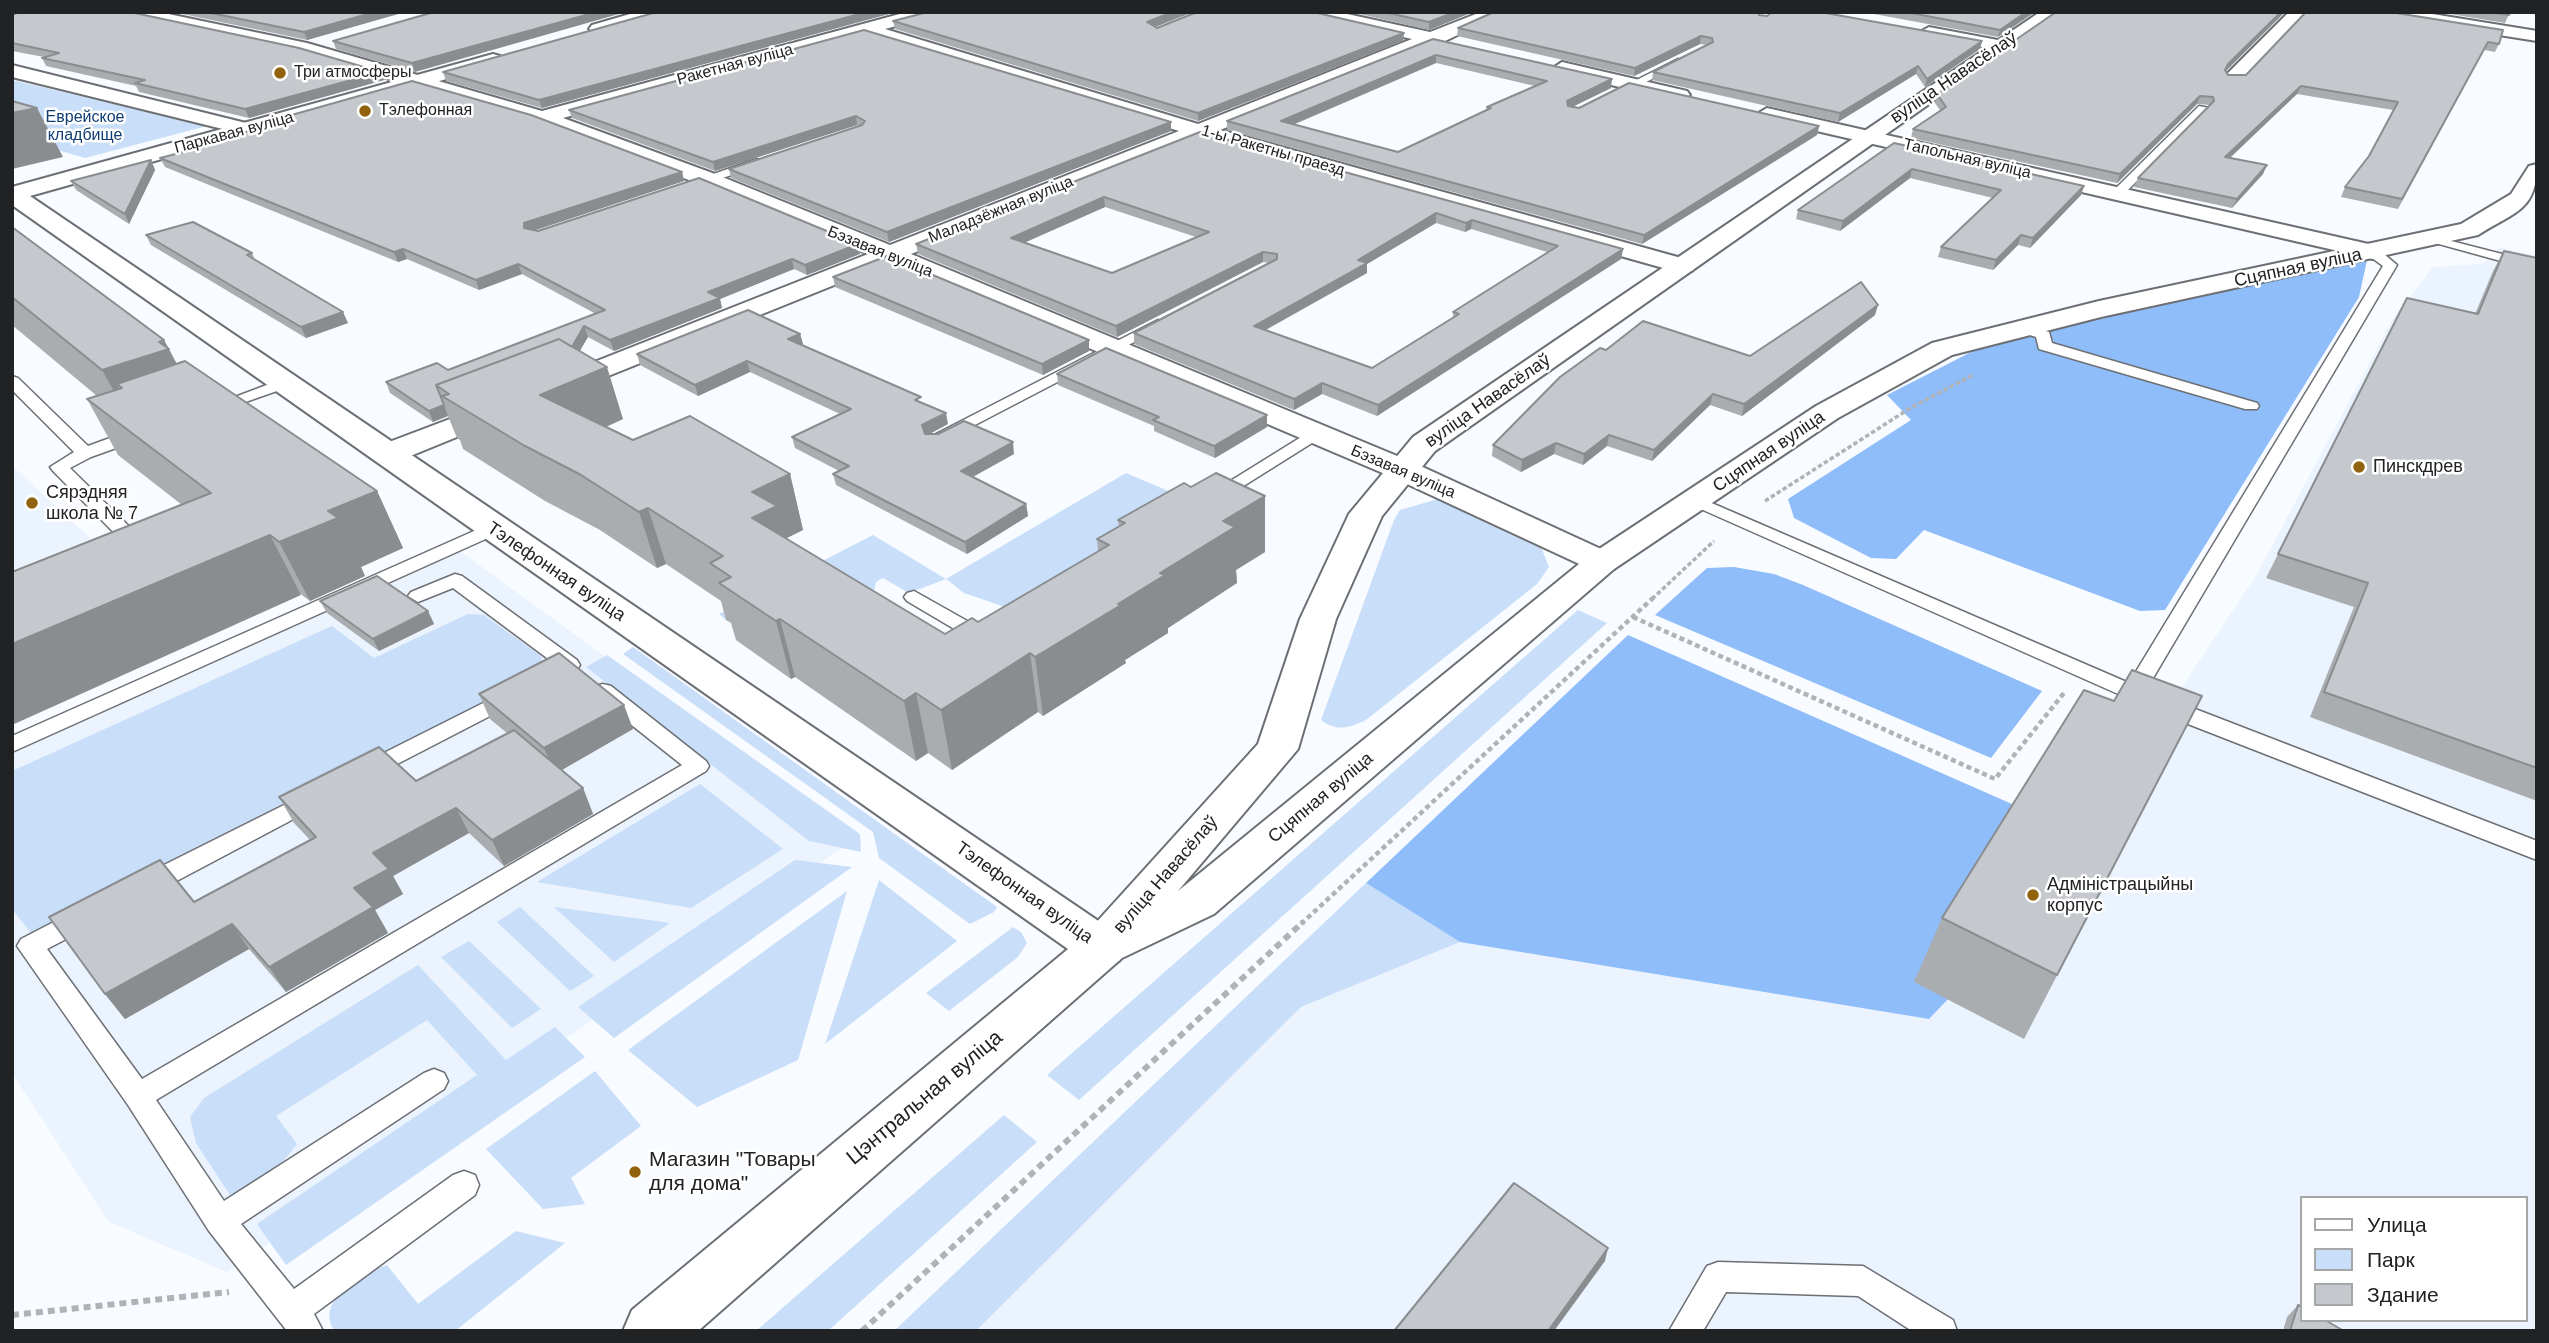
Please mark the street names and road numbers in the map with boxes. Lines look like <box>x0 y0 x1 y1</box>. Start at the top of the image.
street label: вуліца Навасёлаў <box>1886 28 2022 128</box>
street label: Ракетная вуліца <box>675 40 795 90</box>
street label: Паркавая вуліца <box>172 108 296 158</box>
street label: 1-ы Ракетны праезд <box>1199 121 1347 181</box>
street label: Тапольная вуліца <box>1901 135 2033 183</box>
street label: Маладзёжная вуліца <box>926 172 1076 248</box>
street label: Бэзавая вуліца <box>825 222 935 282</box>
street label: Сцяпная вуліца <box>2232 244 2364 292</box>
street label: вуліца Навасёлаў <box>1421 350 1555 452</box>
street label: Сцяпная вуліца <box>1709 407 1829 497</box>
street label: Бэзавая вуліца <box>1348 441 1458 503</box>
street label: Тэлефонная вуліца <box>483 518 629 626</box>
street label: Сцяпная вуліца <box>1264 748 1378 848</box>
street label: вуліца Навасёлаў <box>1109 812 1223 938</box>
street label: Тэлефонная вуліца <box>951 838 1097 948</box>
street label: Цэнтральная вуліца <box>842 1025 1008 1171</box>

